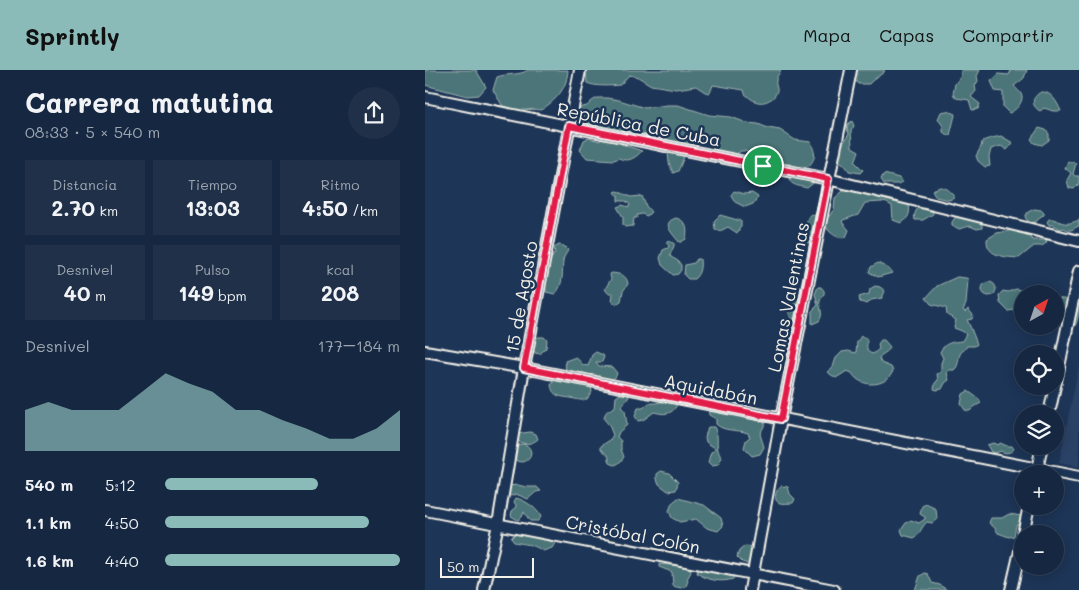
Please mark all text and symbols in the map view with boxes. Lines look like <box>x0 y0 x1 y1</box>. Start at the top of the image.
text: Sprintly <box>25 20 120 51</box>
text: Mapa <box>803 23 851 47</box>
text: Capas <box>879 23 934 47</box>
text: Compartir <box>962 23 1054 47</box>
text: Carrera matutina <box>25 84 274 120</box>
button: share <box>348 87 400 139</box>
street label: República de Cuba <box>555 96 723 152</box>
text: 08:33 · 5 × 540 m <box>25 121 160 142</box>
pin <box>742 145 784 187</box>
icon: arrive <box>749 152 777 180</box>
text: Distancia <box>53 175 117 194</box>
text: Tiempo <box>188 175 237 194</box>
text: Ritmo <box>321 175 360 194</box>
text: 2.70 <box>52 194 95 221</box>
text: 13:03 <box>185 194 240 221</box>
text: 4:50 <box>302 194 348 221</box>
text: km <box>95 201 118 220</box>
text: /km <box>348 201 378 220</box>
street label: Lomas Valentinas <box>762 220 814 374</box>
street label: 15 de Agosto <box>499 239 543 355</box>
text: Desnivel <box>56 260 113 279</box>
text: Pulso <box>195 260 230 279</box>
text: kcal <box>326 260 354 279</box>
text: 40 <box>64 279 90 306</box>
text: 149 <box>178 279 214 306</box>
text: 208 <box>321 279 359 306</box>
north arrow <box>1014 285 1064 335</box>
map controls <box>1014 285 1064 575</box>
text: m <box>90 286 106 305</box>
text: bpm <box>214 286 247 305</box>
text: Desnivel <box>25 335 90 356</box>
text: 177–184 m <box>318 335 400 356</box>
button: locate <box>1014 345 1064 395</box>
street label: Aquidabán <box>662 368 760 410</box>
button: layers <box>1014 405 1064 455</box>
button: + <box>1014 465 1064 515</box>
text: 540 m <box>25 474 73 495</box>
text: 5:12 <box>105 474 135 495</box>
street label: Cristóbal Colón <box>564 509 702 559</box>
text: 1.1 km <box>25 512 71 533</box>
text: 4:50 <box>105 512 139 533</box>
button: − <box>1014 525 1064 575</box>
text: 1.6 km <box>25 550 74 571</box>
text: 4:40 <box>105 550 139 571</box>
scale bar <box>440 555 534 578</box>
text: 50 m <box>447 557 479 576</box>

